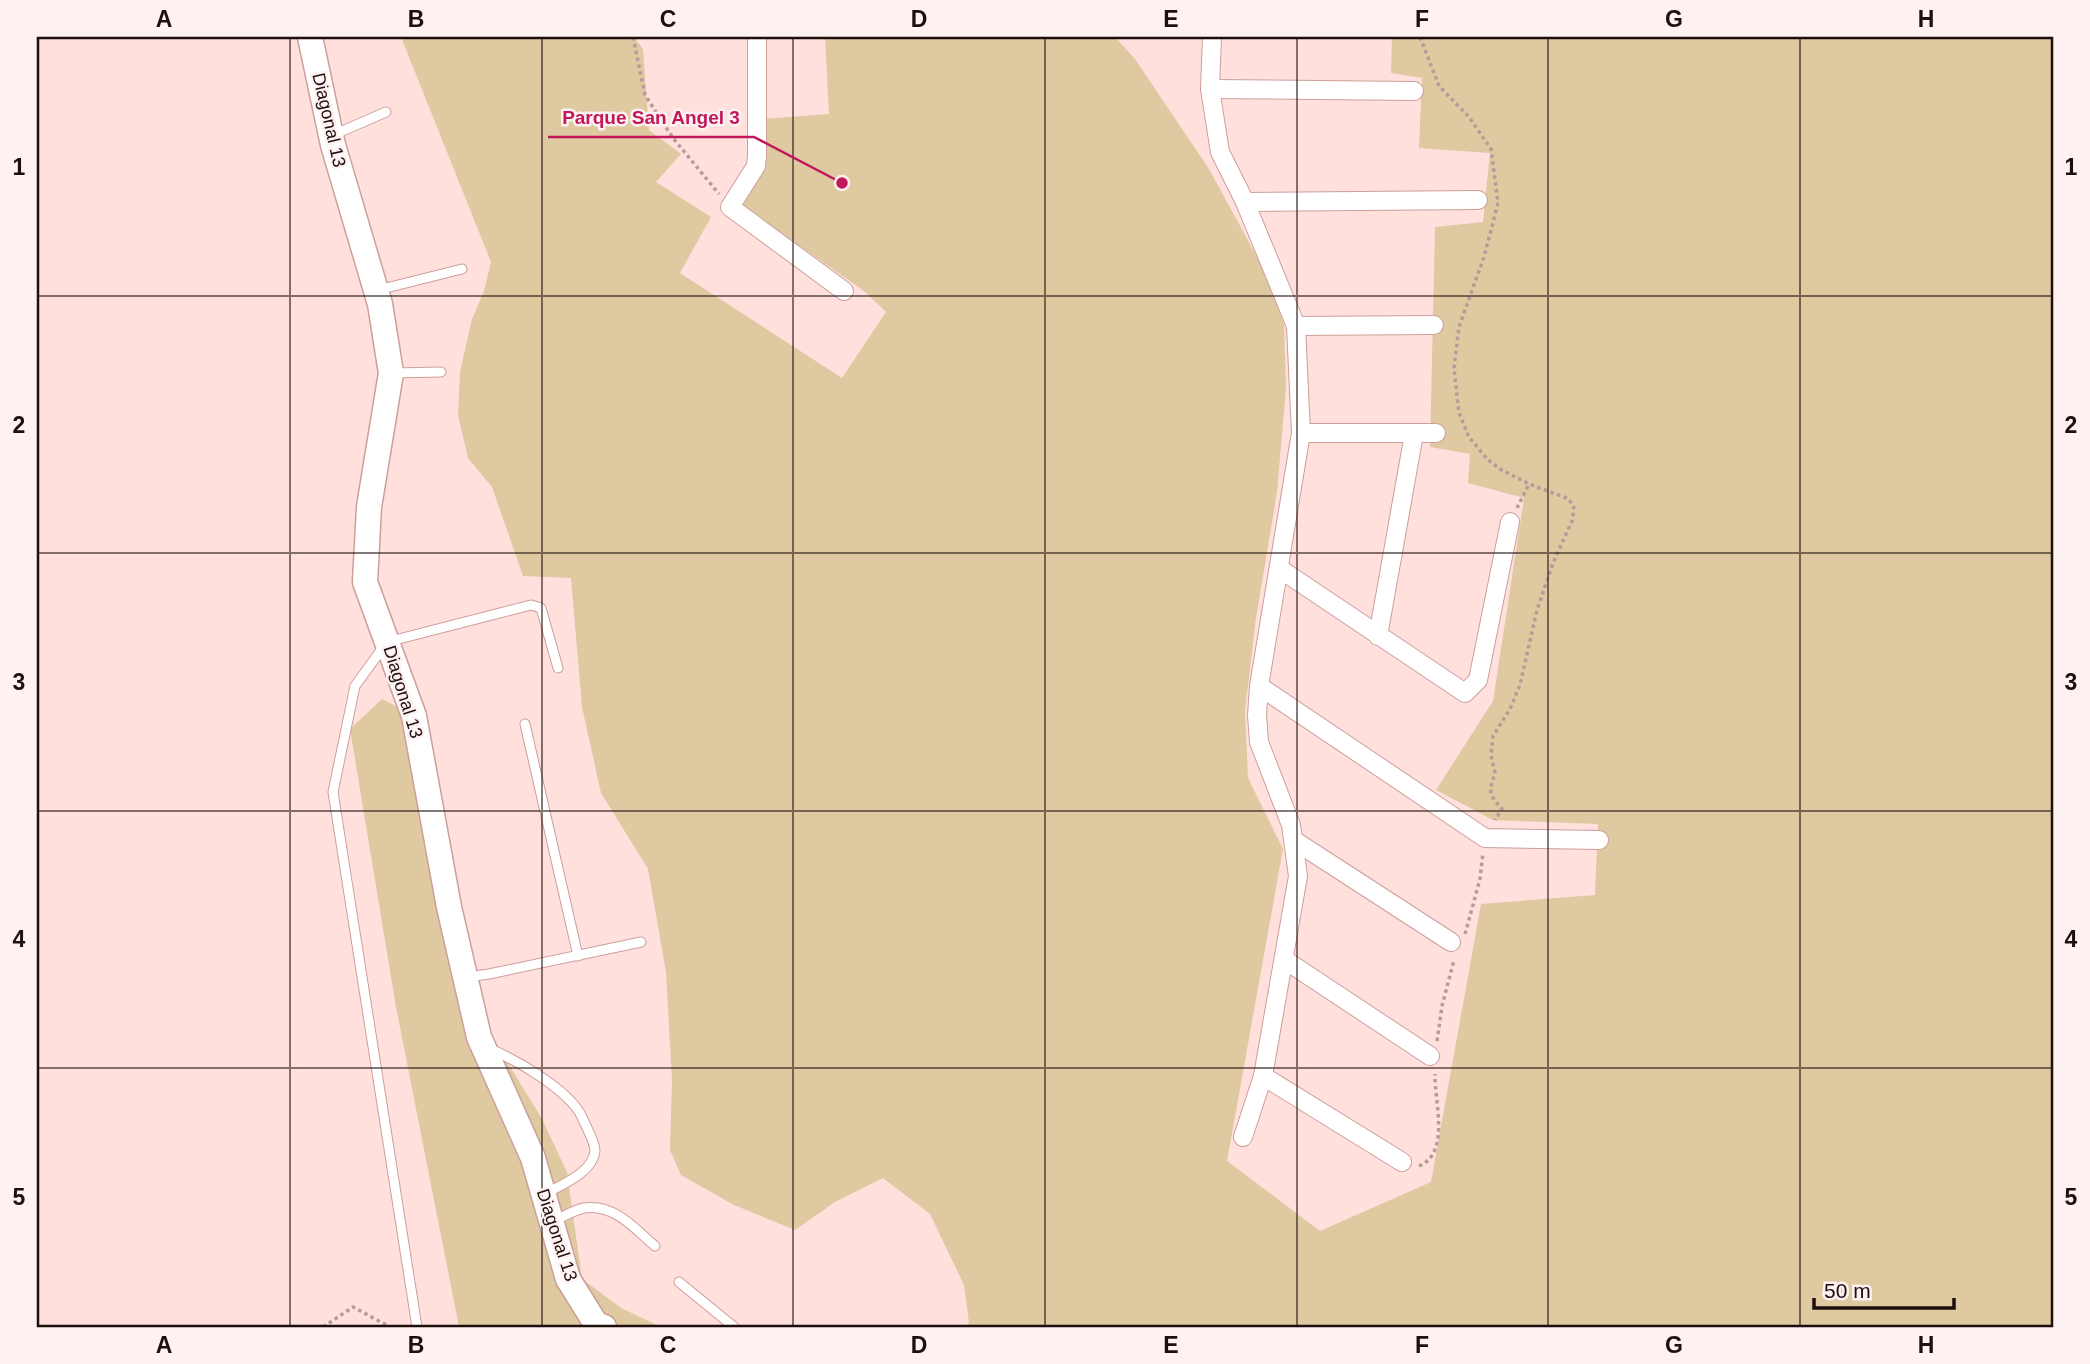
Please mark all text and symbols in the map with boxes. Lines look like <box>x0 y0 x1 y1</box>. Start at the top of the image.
text: A <box>156 6 172 32</box>
text: B <box>408 6 424 32</box>
text: C <box>660 6 676 32</box>
text: D <box>911 6 927 32</box>
text: E <box>1163 6 1179 32</box>
text: F <box>1415 6 1429 32</box>
text: G <box>1665 6 1683 32</box>
text: H <box>1918 6 1934 32</box>
street label: Diagonal 13 <box>308 71 350 169</box>
callout: Parque San Angel 3 <box>548 97 754 137</box>
text: Parque San Angel 3 <box>562 107 740 128</box>
text: 1 <box>13 154 26 180</box>
text: 1 <box>2065 154 2078 180</box>
text: 2 <box>13 412 25 438</box>
text: 2 <box>2065 412 2077 438</box>
street label: Diagonal 13 <box>379 643 427 741</box>
text: 3 <box>13 669 25 695</box>
text: 3 <box>2065 669 2077 695</box>
text: 4 <box>13 926 26 952</box>
text: 4 <box>2065 926 2078 952</box>
text: 5 <box>13 1184 26 1210</box>
text: 5 <box>2065 1184 2078 1210</box>
street label: Diagonal 13 <box>533 1186 581 1284</box>
scale bar <box>1814 1266 1954 1310</box>
text: 50 m <box>1824 1279 1871 1302</box>
text: A <box>156 1332 172 1358</box>
text: B <box>408 1332 424 1358</box>
text: C <box>660 1332 676 1358</box>
text: D <box>911 1332 927 1358</box>
text: E <box>1163 1332 1179 1358</box>
text: F <box>1415 1332 1429 1358</box>
text: G <box>1665 1332 1683 1358</box>
text: H <box>1918 1332 1934 1358</box>

